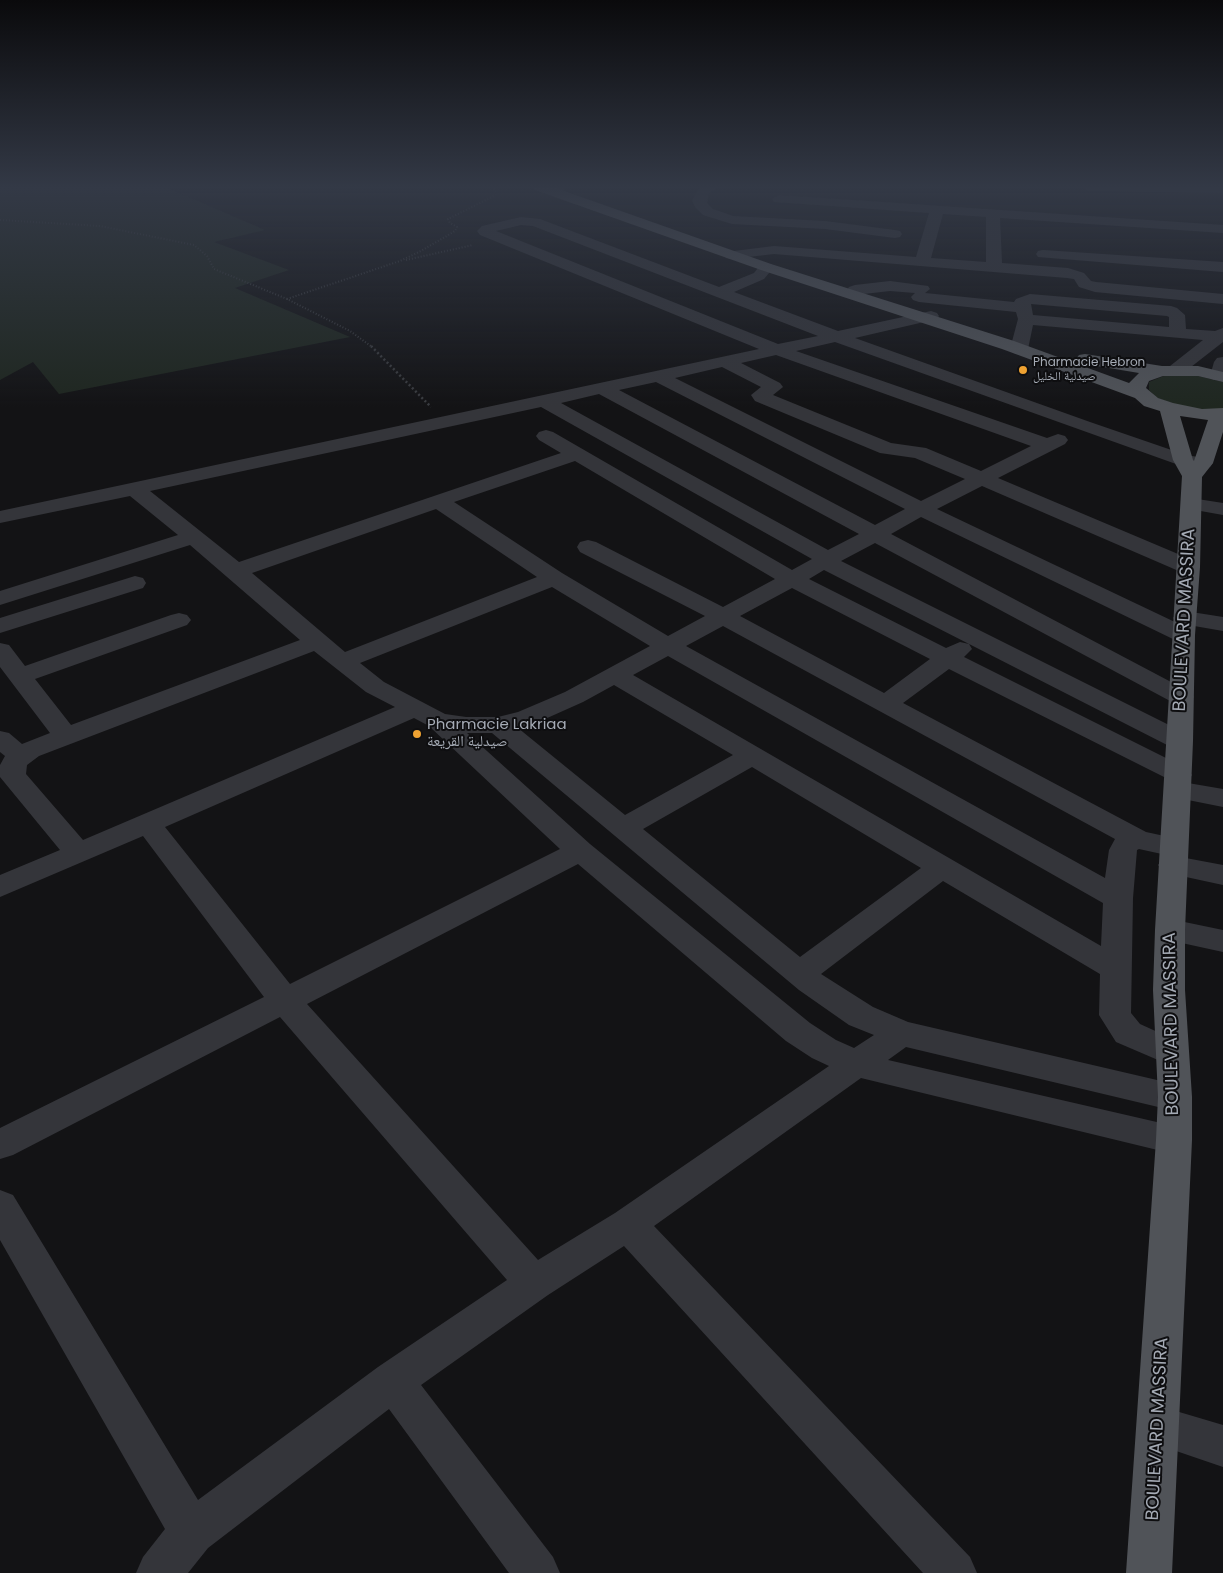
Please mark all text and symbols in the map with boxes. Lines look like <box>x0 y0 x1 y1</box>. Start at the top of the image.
place label: Pharmacie Hebron صيدلية الخليل <box>1033 356 1145 384</box>
marker: Pharmacie Hebron صيدلية الخليل <box>1017 364 1029 376</box>
street label: BOULEVARD MASSIRA <box>1169 528 1201 712</box>
place label: Pharmacie Lakriaa صيدلية القريعة <box>427 716 567 751</box>
marker: Pharmacie Lakriaa صيدلية القريعة <box>411 728 423 740</box>
street label: BOULEVARD MASSIRA <box>1160 932 1184 1116</box>
street label: BOULEVARD MASSIRA <box>1142 1337 1174 1521</box>

